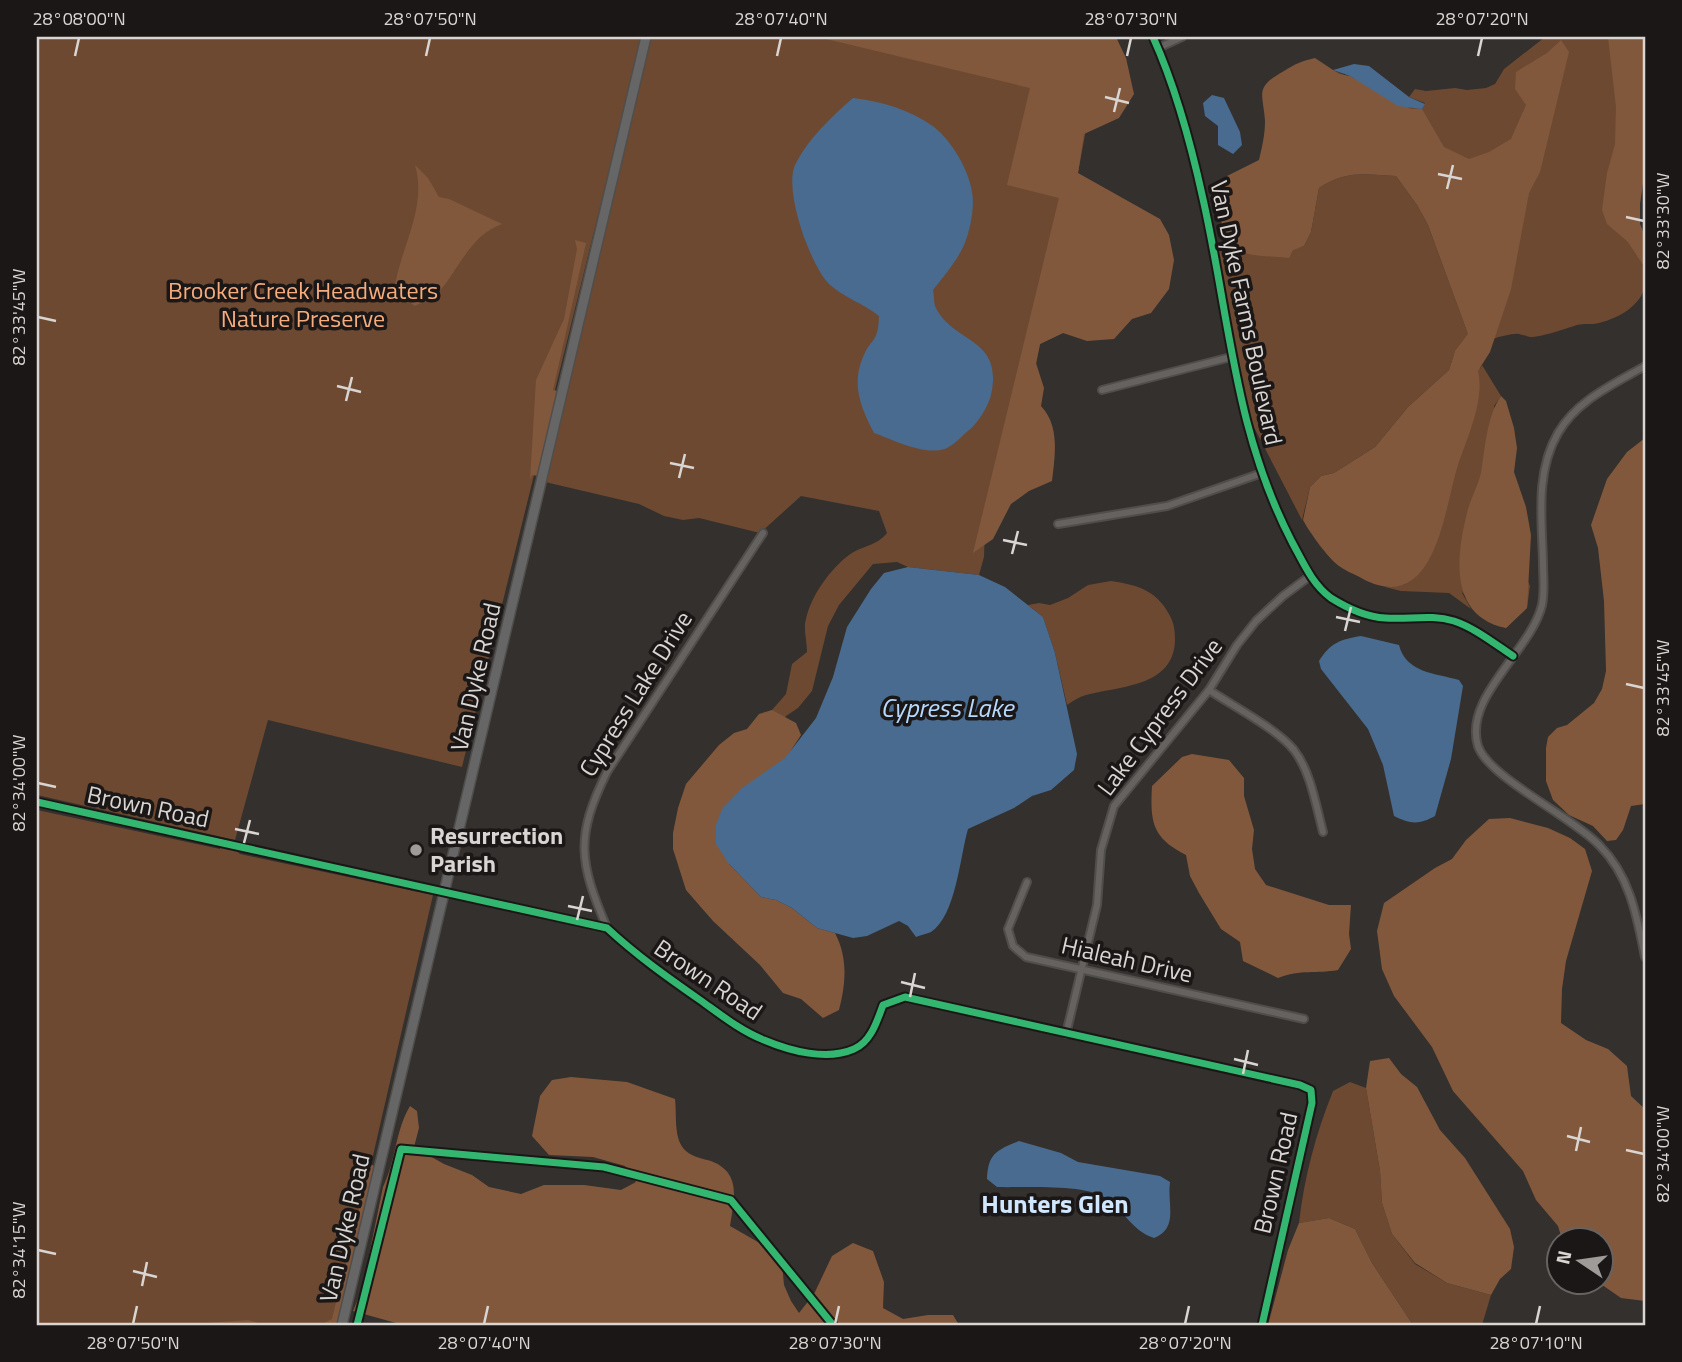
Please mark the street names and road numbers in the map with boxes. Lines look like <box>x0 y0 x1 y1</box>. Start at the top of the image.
street label: Van Dyke Farms Boulevard <box>1201 177 1293 448</box>
street label: Van Dyke Road <box>440 599 510 754</box>
street label: Cypress Lake Drive <box>570 604 701 783</box>
street label: Lake Cypress Drive <box>1088 630 1231 803</box>
street label: Brown Road <box>84 776 213 837</box>
street label: Hialeah Drive <box>1058 926 1196 992</box>
street label: Brown Road <box>647 930 770 1029</box>
street label: Brown Road <box>1244 1108 1306 1237</box>
street label: Van Dyke Road <box>309 1150 379 1305</box>

